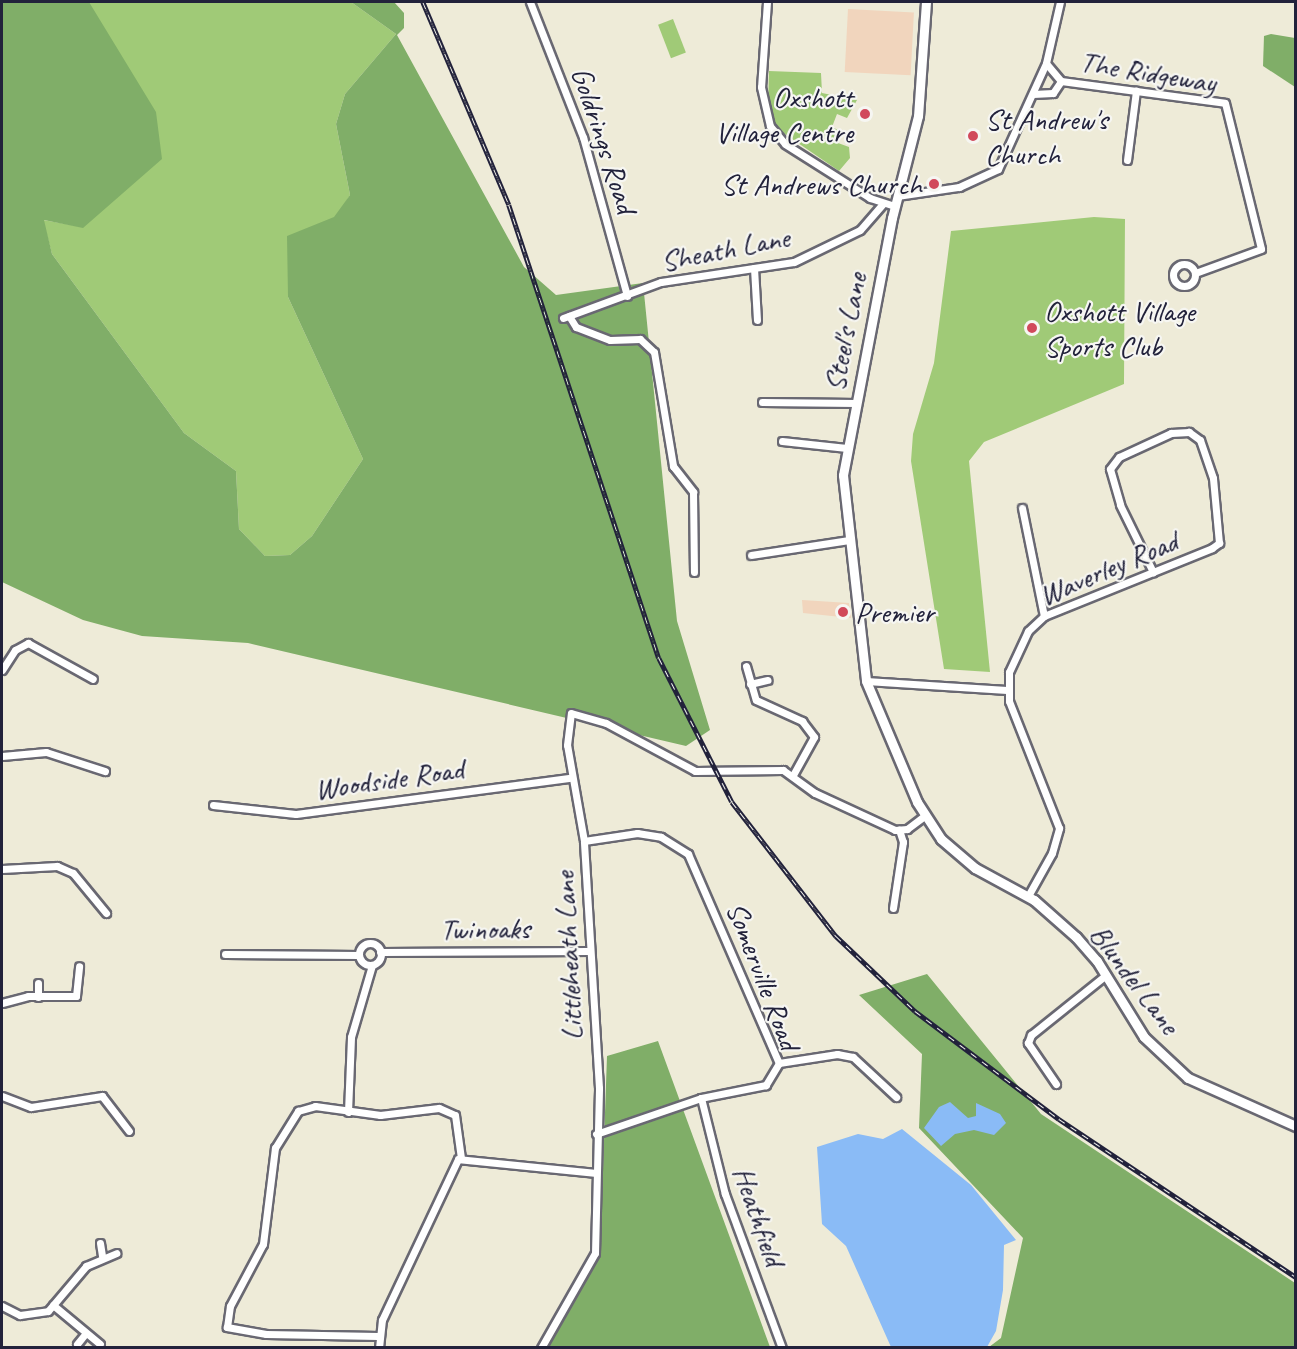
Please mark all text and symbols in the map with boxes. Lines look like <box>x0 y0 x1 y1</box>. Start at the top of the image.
street label: The Ridgeway <box>1077 43 1219 101</box>
street label: Goldrings Road <box>564 63 644 217</box>
place label: Oxshott Village Centre <box>715 79 853 150</box>
place label: St Andrew's Church <box>985 101 1107 172</box>
marker: Oxshott Village Centre <box>858 107 872 121</box>
marker: St Andrew's Church <box>966 129 980 143</box>
place label: St Andrews Church <box>721 166 922 202</box>
marker: St Andrews Church <box>927 177 941 191</box>
street label: Sheath Lane <box>657 219 793 279</box>
street label: Steel's Lane <box>816 270 874 394</box>
place label: Oxshott Village Sports Club <box>1044 293 1195 364</box>
marker: Oxshott Village Sports Club <box>1025 321 1039 335</box>
street label: Waverley Road <box>1033 523 1183 613</box>
place label: Premier <box>855 594 934 630</box>
marker: Premier <box>836 605 850 619</box>
street label: Woodside Road <box>313 751 465 807</box>
street label: Littleheath Lane <box>546 870 590 1042</box>
street label: Somerville Road <box>718 897 808 1055</box>
street label: Twinoaks <box>440 910 530 948</box>
street label: Blundel Lane <box>1082 917 1188 1041</box>
street label: Heathfield <box>725 1162 793 1270</box>

